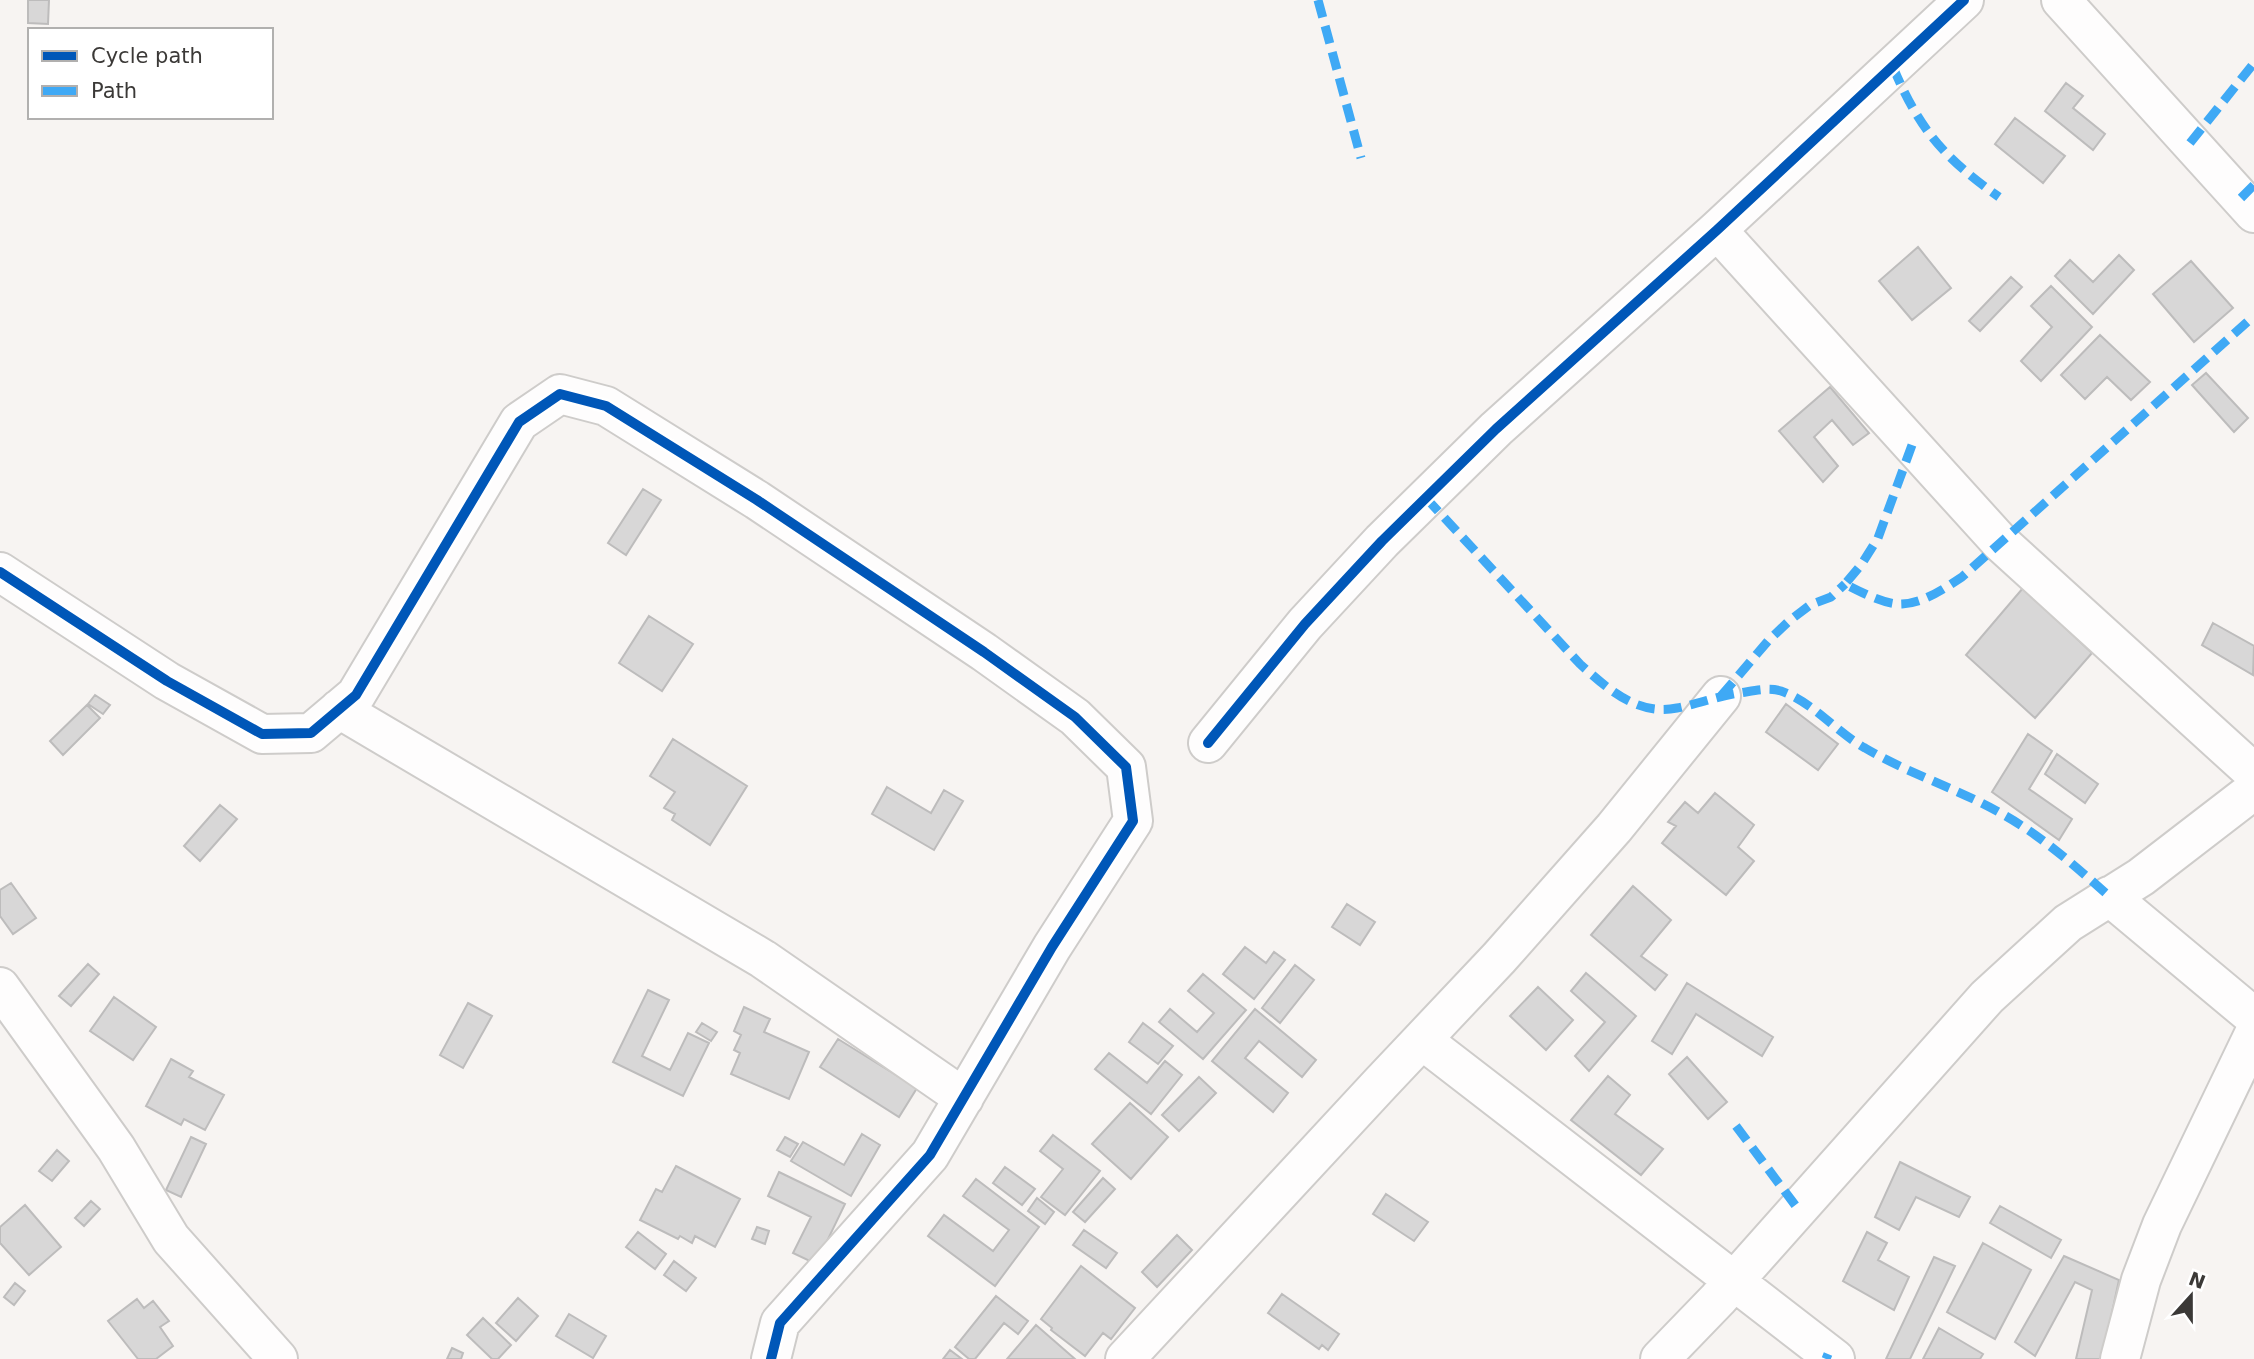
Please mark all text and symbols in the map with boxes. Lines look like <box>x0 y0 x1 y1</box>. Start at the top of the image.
legend <box>28 28 273 119</box>
text: Cycle path <box>91 44 203 68</box>
text: Path <box>91 79 137 103</box>
north arrow <box>2156 1261 2226 1331</box>
text: N <box>2186 1267 2208 1293</box>

